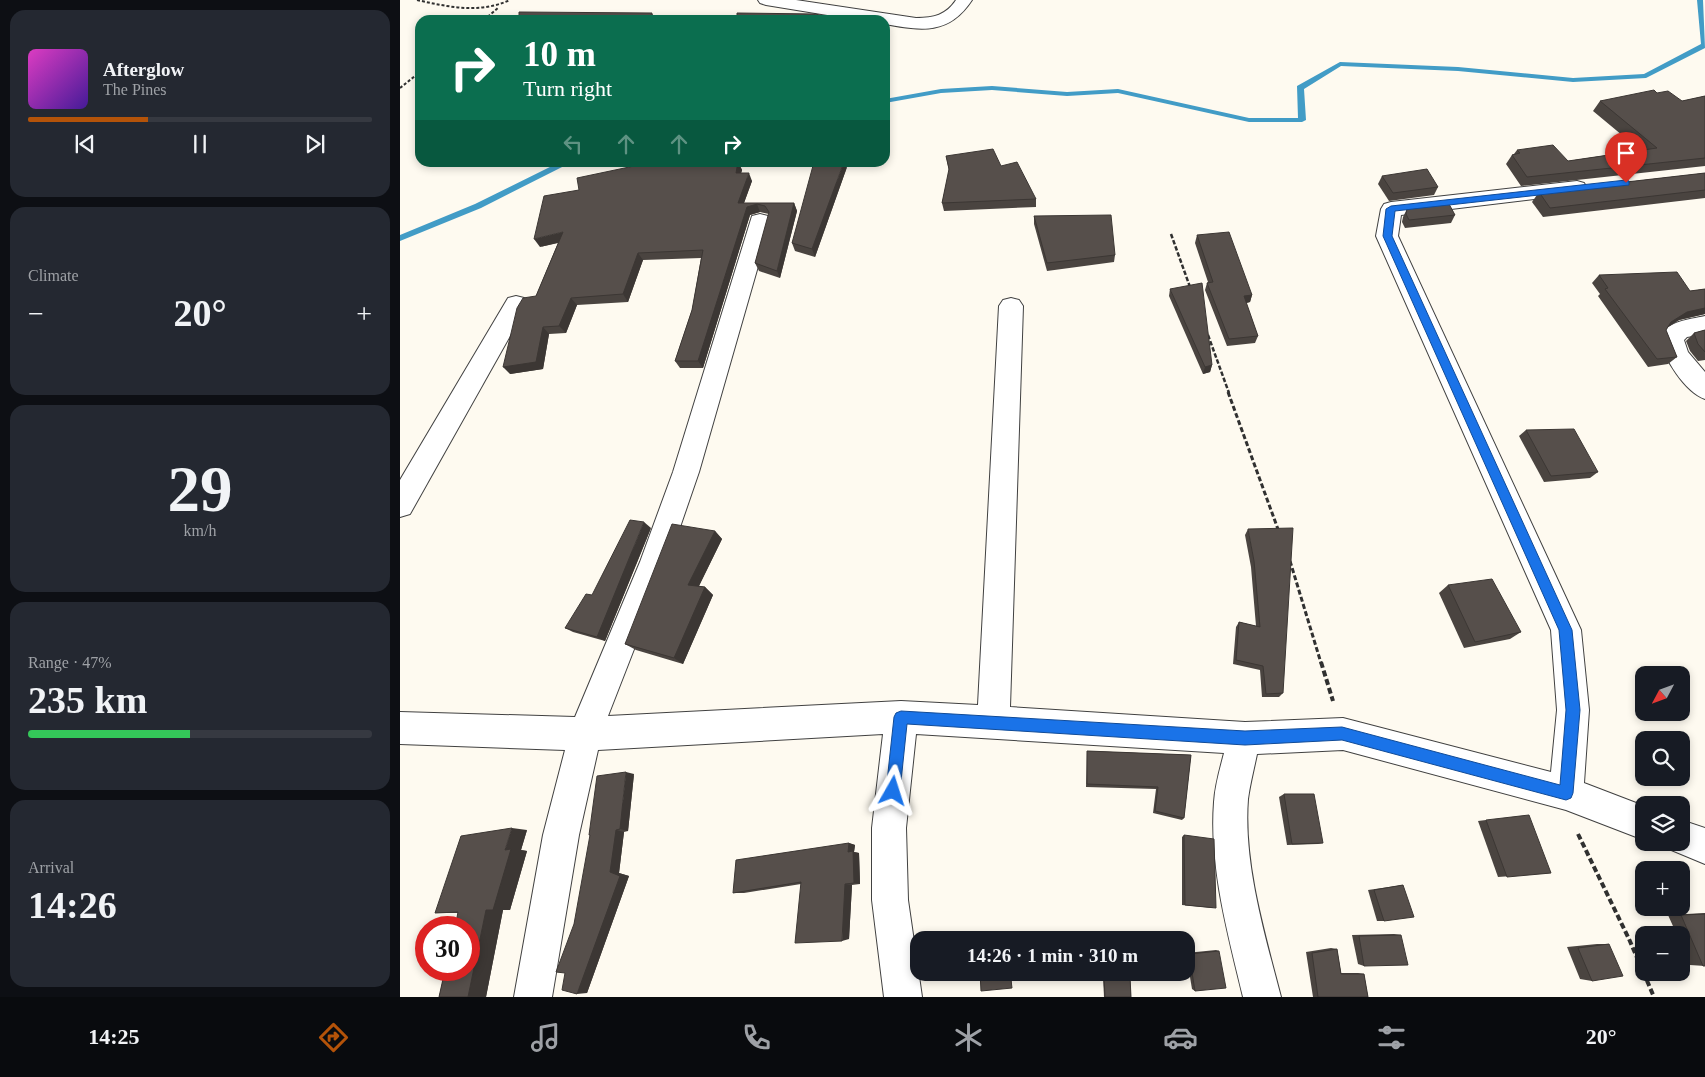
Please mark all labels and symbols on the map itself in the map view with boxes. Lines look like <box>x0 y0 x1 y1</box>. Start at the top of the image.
pin <box>1605 132 1647 183</box>
north arrow <box>1635 666 1690 721</box>
position arrow <box>866 764 918 816</box>
speed limit sign: 30 <box>415 916 480 981</box>

